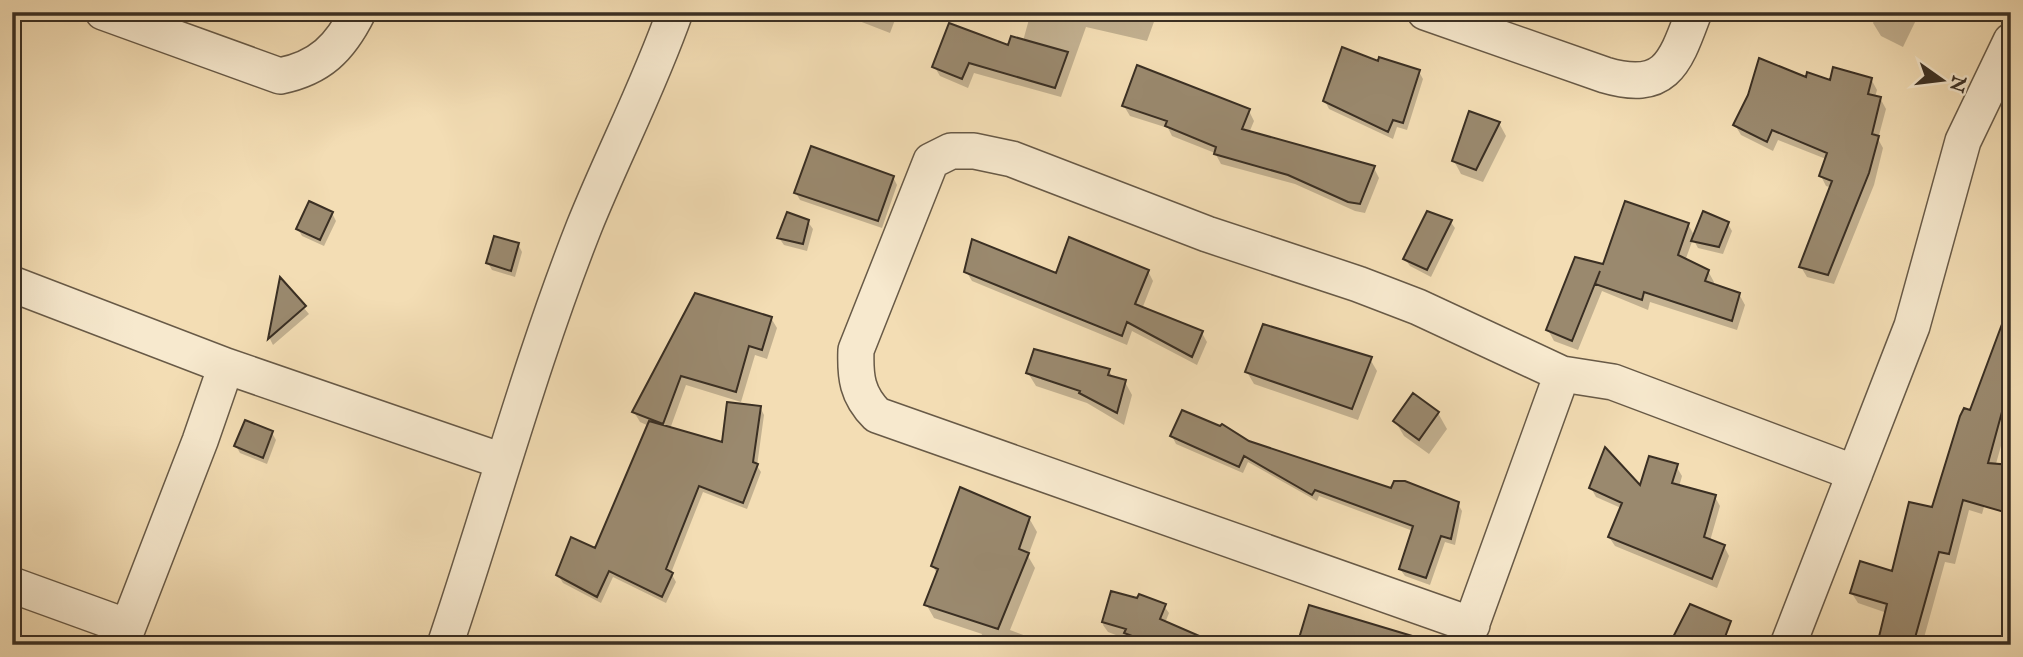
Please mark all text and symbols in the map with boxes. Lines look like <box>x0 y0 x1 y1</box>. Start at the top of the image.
north arrow <box>1908 46 1978 116</box>
text: N <box>1943 72 1970 95</box>

